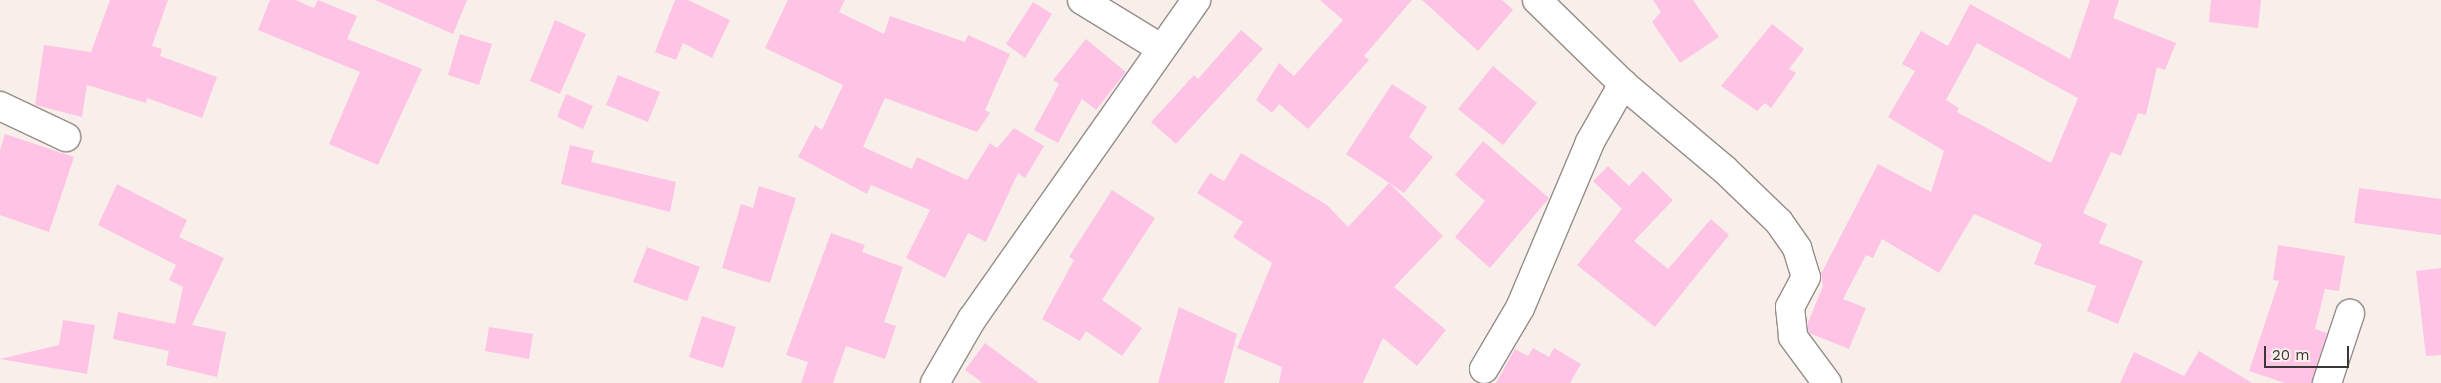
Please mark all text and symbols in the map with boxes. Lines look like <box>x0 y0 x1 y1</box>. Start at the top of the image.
scale bar <box>2266 336 2351 368</box>
text: 20 m <box>2272 346 2310 364</box>

